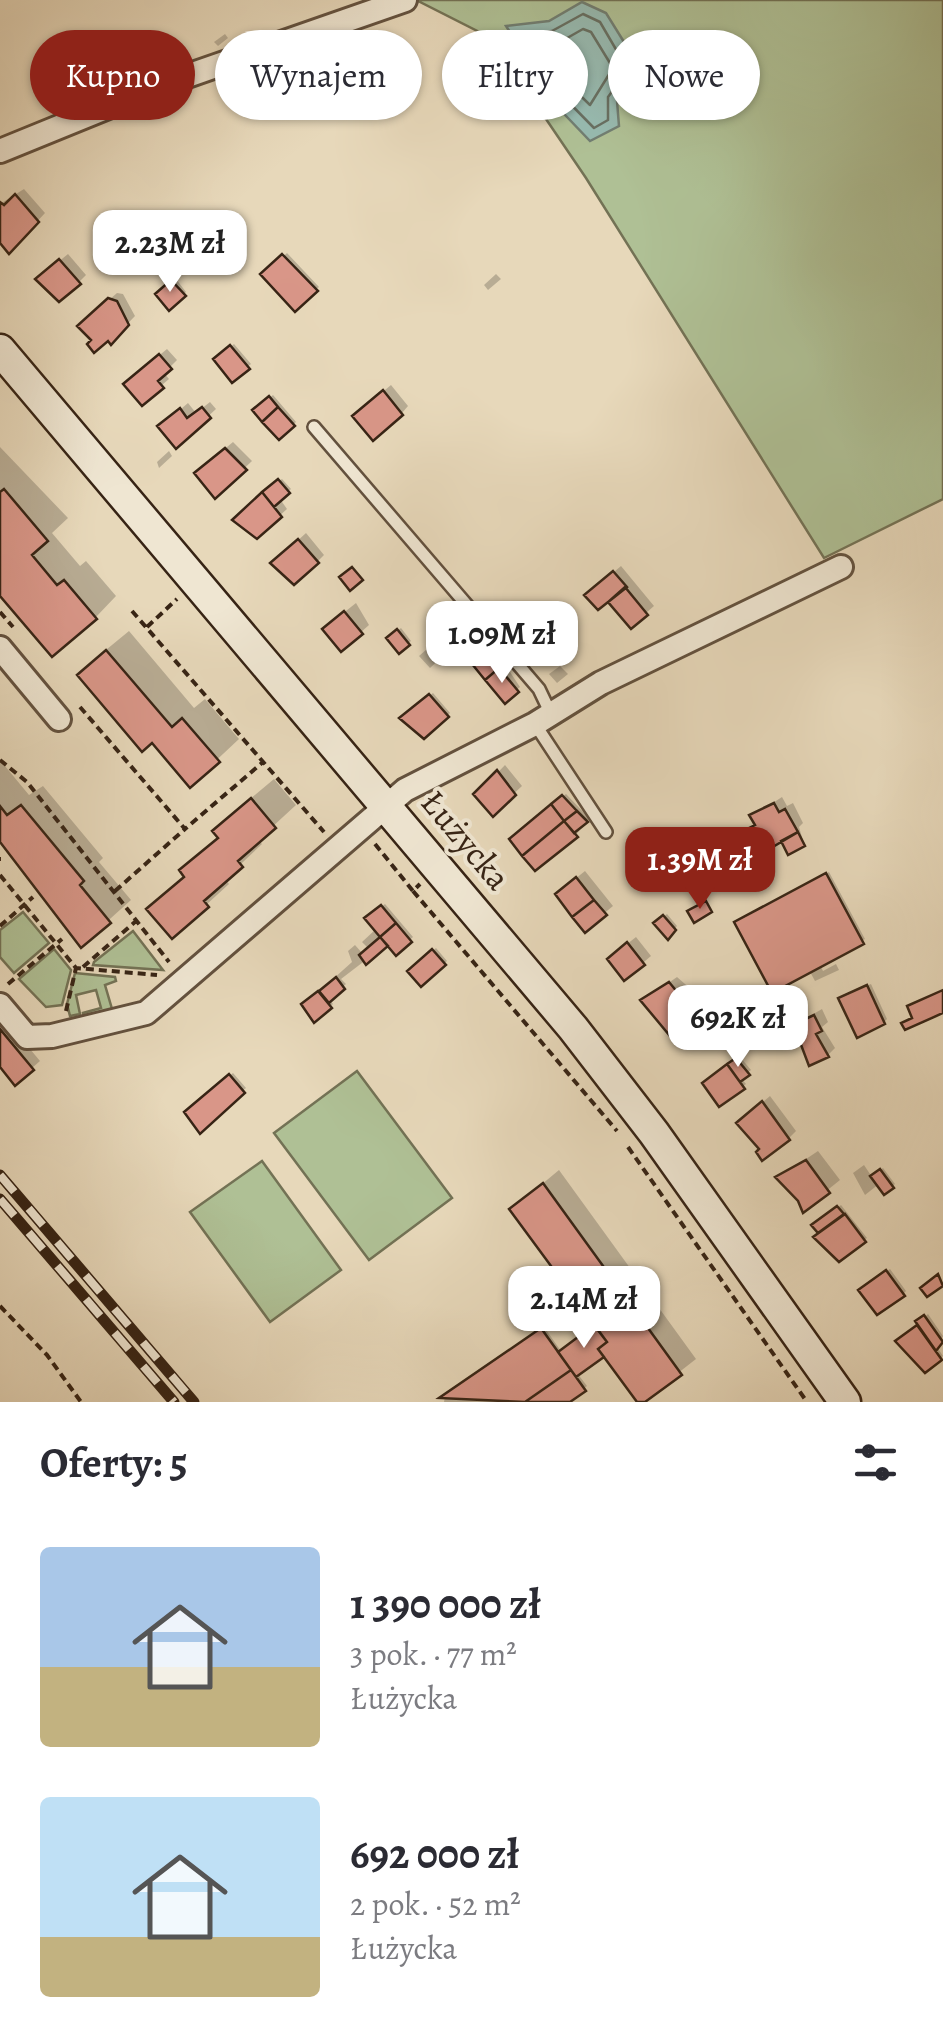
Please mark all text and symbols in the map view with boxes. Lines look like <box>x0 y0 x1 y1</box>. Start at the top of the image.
chip: Kupno <box>30 30 195 120</box>
chip: Wynajem <box>215 30 422 120</box>
chip: Filtry <box>442 30 588 120</box>
chip: Nowe <box>608 30 760 120</box>
pin: 2.23M zł <box>67 210 273 295</box>
text: 2.23M zł <box>115 220 225 264</box>
pin: 1.09M zł <box>399 601 605 686</box>
text: 1.09M zł <box>448 611 556 655</box>
street label: Łużycka <box>410 780 522 901</box>
pin: 1.39M zł <box>597 827 803 912</box>
text: 1.39M zł <box>647 837 753 881</box>
pin: 692K zł <box>646 985 830 1070</box>
text: 692K zł <box>690 995 786 1039</box>
pin: 2.14M zł <box>481 1266 687 1351</box>
text: 2.14M zł <box>530 1276 638 1320</box>
text: Oferty: 5 <box>40 1434 188 1491</box>
icon: filters <box>848 1435 903 1490</box>
text: 1 390 000 zł <box>350 1575 541 1632</box>
icon: home <box>120 1587 240 1707</box>
text: 3 pok. · 77 m² <box>350 1632 517 1676</box>
text: Łużycka <box>350 1676 457 1720</box>
text: 692 000 zł <box>350 1825 519 1882</box>
icon: home <box>120 1837 240 1957</box>
text: 2 pok. · 52 m² <box>350 1882 521 1926</box>
text: Łużycka <box>350 1926 457 1970</box>

